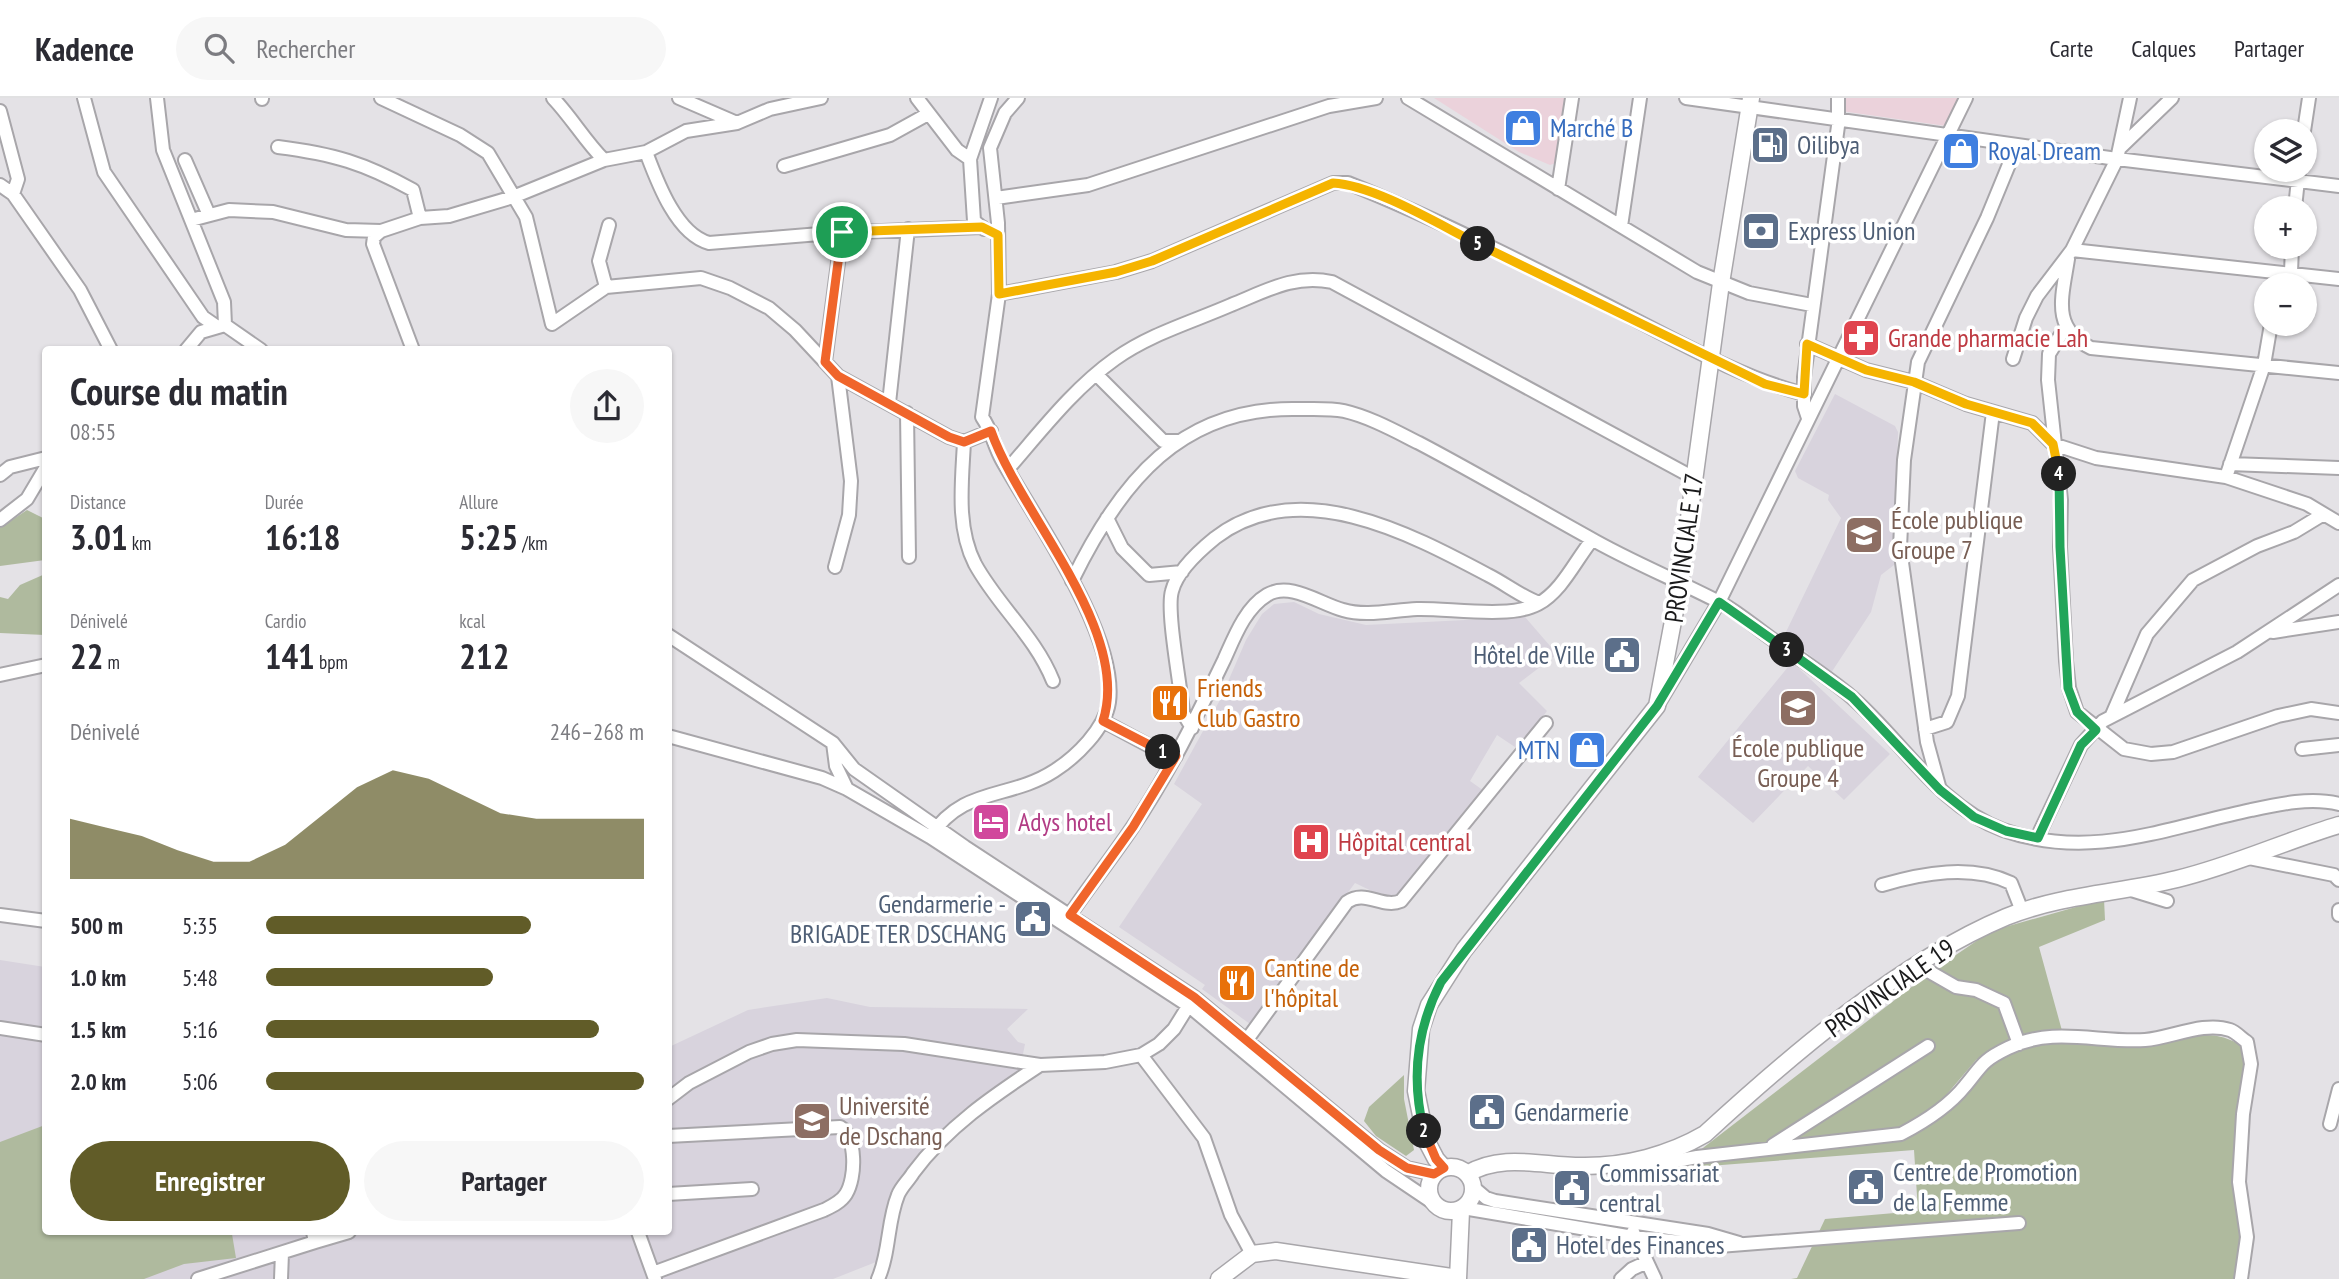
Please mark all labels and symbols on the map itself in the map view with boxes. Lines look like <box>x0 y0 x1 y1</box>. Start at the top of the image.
shop icon: Marché B <box>1502 107 1544 149</box>
place label: Marché B <box>1550 111 1633 144</box>
fuel station icon: Oilibya <box>1749 124 1791 166</box>
place label: Oilibya <box>1797 128 1860 161</box>
shop icon: Royal Dream <box>1940 130 1982 172</box>
place label: Royal Dream <box>1988 134 2101 167</box>
pin <box>812 202 872 262</box>
bank icon: Express Union <box>1740 210 1782 252</box>
place label: Express Union <box>1788 214 1915 247</box>
pin: 5 <box>1460 226 1496 262</box>
pharmacy icon: Grande pharmacie Lah <box>1840 317 1882 359</box>
place label: Grande pharmacie Lah <box>1888 321 2088 354</box>
pin: 4 <box>2042 456 2076 492</box>
street label: PROVINCIALE 17 <box>1657 471 1710 625</box>
place label: École publique Groupe 7 <box>1891 503 2023 566</box>
school or university icon: École publique Groupe 7 <box>1843 514 1885 556</box>
pin: 3 <box>1770 632 1804 668</box>
public building icon: Hôtel de Ville <box>1601 634 1643 676</box>
place label: Hôtel de Ville <box>1473 638 1595 671</box>
place label: Friends Club Gastro <box>1197 671 1301 734</box>
restaurant icon: Friends Club Gastro <box>1149 682 1191 724</box>
school or university icon: École publique Groupe 4 <box>1777 687 1819 729</box>
shop icon: MTN <box>1566 729 1608 771</box>
place label: École publique Groupe 4 <box>1732 731 1864 794</box>
place label: MTN <box>1518 733 1560 766</box>
pin: 1 <box>1146 734 1180 770</box>
hotel icon: Adys hotel <box>970 801 1012 843</box>
place label: Adys hotel <box>1018 805 1112 838</box>
hospital icon: Hôpital central <box>1290 821 1332 863</box>
place label: Hôpital central <box>1338 825 1471 858</box>
place label: Gendarmerie - BRIGADE TER DSCHANG <box>790 887 1006 950</box>
public building icon: Gendarmerie - BRIGADE TER DSCHANG <box>1012 898 1054 940</box>
street label: PROVINCIALE 19 <box>1819 931 1961 1044</box>
place label: Cantine de l'hôpital <box>1264 951 1360 1014</box>
restaurant icon: Cantine de l'hôpital <box>1216 962 1258 1004</box>
place label: Université de Dschang <box>839 1089 943 1152</box>
public building icon: Gendarmerie <box>1466 1091 1508 1133</box>
place label: Gendarmerie <box>1514 1095 1629 1128</box>
school or university icon: Université de Dschang <box>791 1100 833 1142</box>
pin: 2 <box>1406 1114 1442 1148</box>
place label: Centre de Promotion de la Femme <box>1893 1155 2077 1218</box>
place label: Commissariat central <box>1599 1156 1719 1219</box>
public building icon: Centre de Promotion de la Femme <box>1845 1166 1887 1208</box>
public building icon: Commissariat central <box>1551 1167 1593 1209</box>
public building icon: Hotel des Finances <box>1508 1224 1550 1266</box>
place label: Hotel des Finances <box>1556 1228 1725 1261</box>

